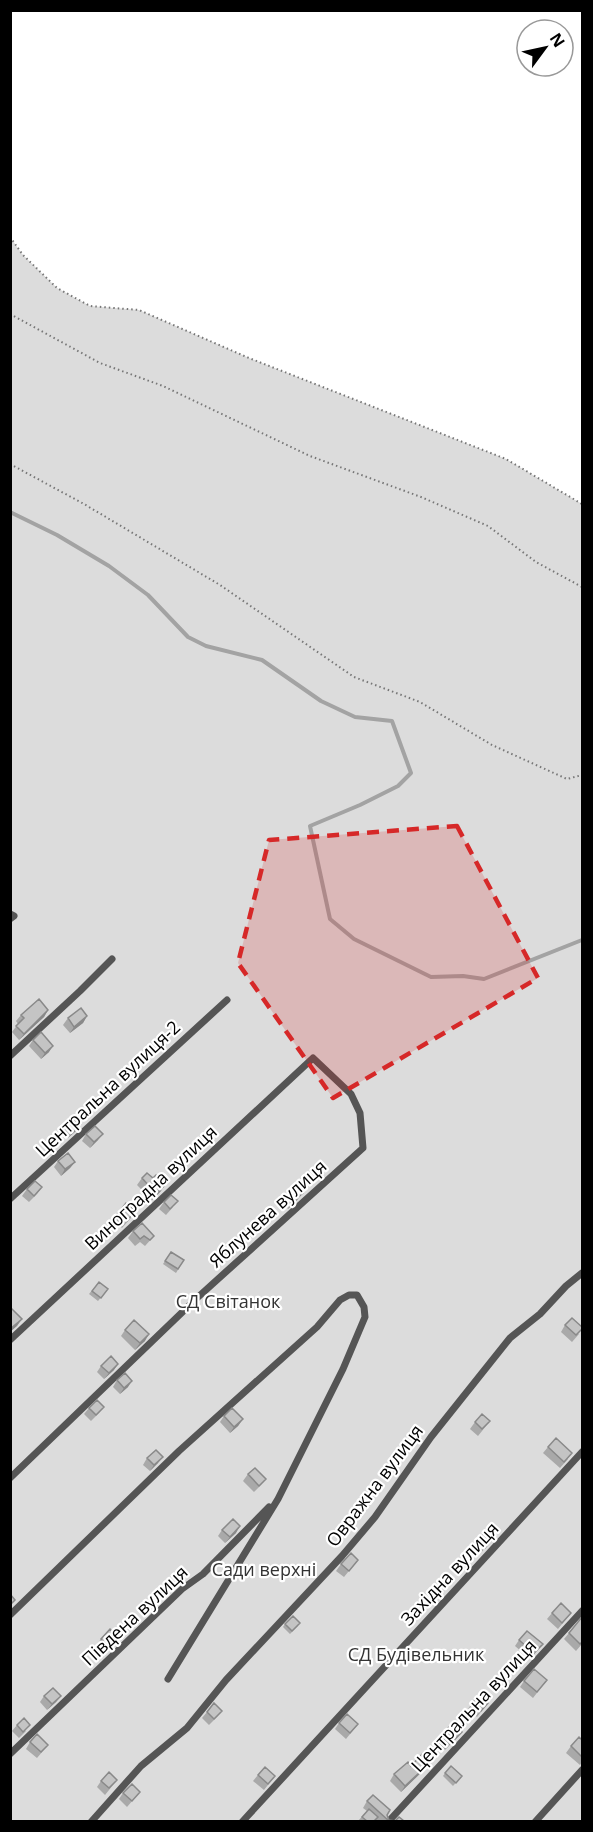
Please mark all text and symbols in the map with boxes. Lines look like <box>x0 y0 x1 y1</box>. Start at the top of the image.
north arrow <box>515 18 575 78</box>
text: N <box>545 28 570 51</box>
street label: Центральна вулиця-2 <box>30 1015 185 1162</box>
street label: Виноградна вулиця <box>79 1120 222 1255</box>
street label: Яблунева вулиця <box>203 1154 331 1272</box>
park label: СД Світанок <box>176 1289 281 1313</box>
street label: Овражна вулиця <box>320 1419 428 1551</box>
street label: Західна вулиця <box>395 1516 503 1630</box>
park label: Сади верхні <box>212 1557 316 1581</box>
street label: Південа вулиця <box>76 1560 193 1671</box>
street label: Центральна вулиця <box>405 1634 541 1777</box>
park label: СД Будівельник <box>348 1642 485 1666</box>

